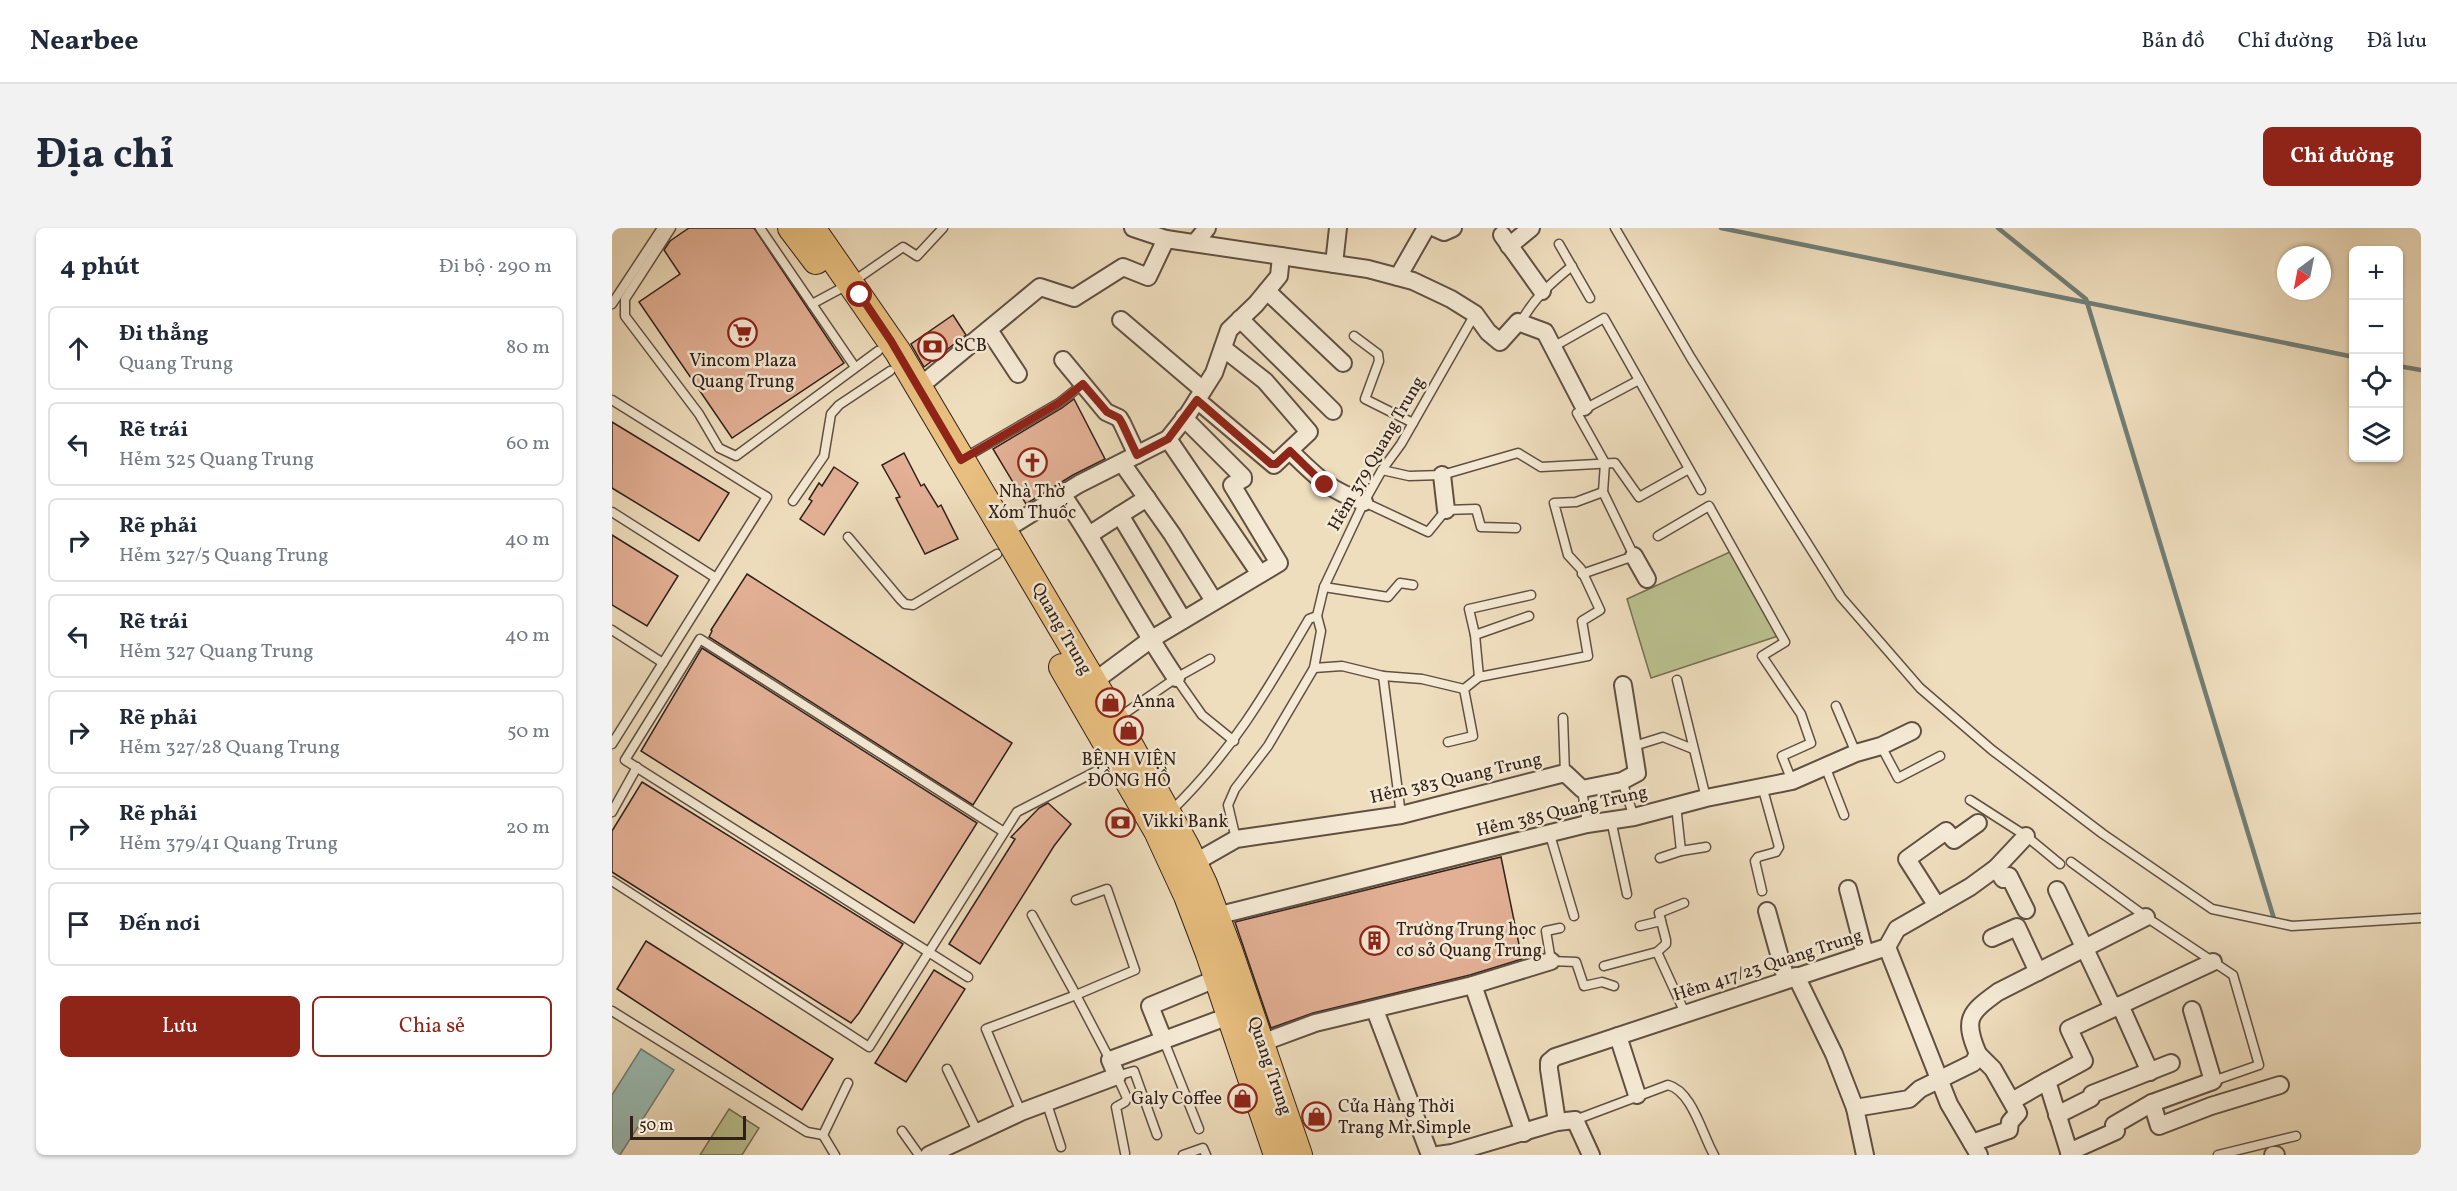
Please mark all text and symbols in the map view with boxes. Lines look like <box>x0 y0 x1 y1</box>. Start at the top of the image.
text: Nearbee <box>30 22 139 61</box>
text: Bản đồ <box>2141 27 2205 56</box>
text: Chỉ đường <box>2238 27 2334 56</box>
text: Đã lưu <box>2367 27 2427 56</box>
text: Địa chỉ <box>36 127 174 186</box>
button: Chỉ đường <box>2263 127 2421 186</box>
north arrow <box>2277 246 2331 300</box>
map controls <box>2349 246 2403 462</box>
button: + <box>2349 246 2403 300</box>
text: 4 phút <box>60 249 139 285</box>
text: Đi bộ · 290 m <box>439 253 552 281</box>
route start <box>846 281 872 307</box>
button: − <box>2349 300 2403 354</box>
supermarket icon: Vincom Plaza Quang Trung <box>727 316 759 348</box>
text: Đi thẳng <box>119 319 209 350</box>
bank icon: SCB <box>917 330 949 362</box>
icon: ahead <box>62 332 95 365</box>
text: 80 m <box>506 334 550 362</box>
place label: SCB <box>954 334 987 359</box>
place label: Vincom Plaza Quang Trung <box>689 349 797 395</box>
text: Quang Trung <box>119 350 233 378</box>
button: locate <box>2349 354 2403 408</box>
street label: Hẻm 379 Quang Trung <box>1322 372 1432 536</box>
button: layers <box>2349 408 2403 462</box>
text: Rẽ trái <box>119 415 188 446</box>
icon: left <box>62 428 95 461</box>
text: 60 m <box>506 430 550 458</box>
text: Hẻm 325 Quang Trung <box>119 446 314 474</box>
church icon: Nhà Thờ Xóm Thuốc <box>1016 447 1048 479</box>
route end <box>1311 471 1337 497</box>
place label: Nhà Thờ Xóm Thuốc <box>988 480 1076 526</box>
text: Rẽ phải <box>119 511 198 542</box>
icon: right <box>62 524 95 557</box>
text: 40 m <box>505 526 550 554</box>
text: Hẻm 327/5 Quang Trung <box>119 542 329 570</box>
street label: Quang Trung <box>1024 578 1098 680</box>
text: Rẽ trái <box>119 607 188 638</box>
icon: left <box>62 620 95 653</box>
text: 40 m <box>505 622 550 650</box>
text: Hẻm 327 Quang Trung <box>119 638 314 666</box>
shop icon: Anna <box>1095 686 1127 718</box>
place label: Anna <box>1132 690 1175 715</box>
text: Rẽ phải <box>119 703 198 734</box>
shop icon: BỆNH VIỆN ĐỒNG HỒ <box>1113 715 1145 747</box>
icon: right <box>62 716 95 749</box>
text: 50 m <box>507 718 550 746</box>
text: Hẻm 327/28 Quang Trung <box>119 734 340 762</box>
street label: Hẻm 383 Quang Trung <box>1368 747 1544 811</box>
place label: BỆNH VIỆN ĐỒNG HỒ <box>1082 748 1176 794</box>
street label: Hẻm 385 Quang Trung <box>1474 780 1650 844</box>
text: Rẽ phải <box>119 799 198 830</box>
bank icon: Vikki Bank <box>1105 806 1137 838</box>
place label: Vikki Bank <box>1142 810 1228 835</box>
icon: right <box>62 812 95 845</box>
text: 20 m <box>506 814 550 842</box>
text: Hẻm 379/41 Quang Trung <box>119 830 338 858</box>
icon: arrive <box>62 908 95 941</box>
text: Đến nơi <box>119 909 201 940</box>
place label: Trường Trung học cơ sở Quang Trung <box>1396 918 1542 964</box>
building icon: Trường Trung học cơ sở Quang Trung <box>1359 924 1391 956</box>
street label: Hẻm 417/23 Quang Trung <box>1670 924 1866 1008</box>
button: Lưu <box>60 996 300 1057</box>
button: Chia sẻ <box>312 996 552 1057</box>
street label: Quang Trung <box>1240 1013 1298 1119</box>
shop icon: Galy Coffee <box>1227 1083 1259 1115</box>
place label: Galy Coffee <box>1131 1087 1222 1112</box>
place label: Cửa Hàng Thời Trang Mr.Simple <box>1338 1095 1471 1141</box>
shop icon: Cửa Hàng Thời Trang Mr.Simple <box>1301 1101 1333 1133</box>
scale bar <box>630 1113 746 1140</box>
text: 50 m <box>639 1115 673 1137</box>

